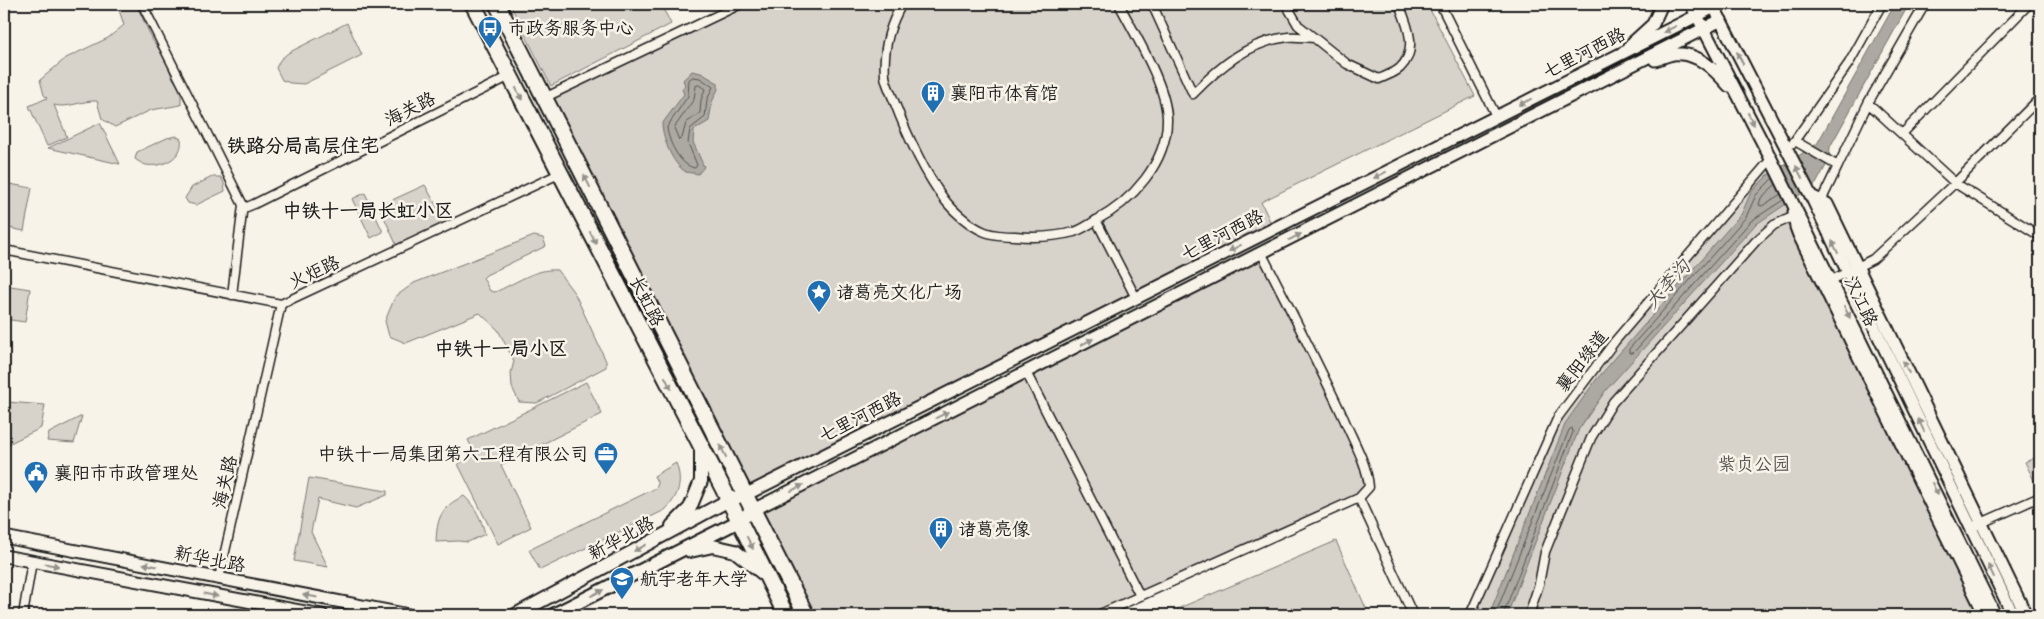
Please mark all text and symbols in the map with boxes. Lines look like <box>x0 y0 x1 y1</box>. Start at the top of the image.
bus stop icon: 市政务服务中心 <box>477 15 503 49</box>
place label: 市政务服务中心 <box>508 17 634 41</box>
street label: 七里河西路 <box>1539 23 1630 85</box>
one-way arrow <box>1663 25 1678 33</box>
one-way arrow <box>1736 51 1744 65</box>
building icon: 襄阳市体育馆 <box>920 80 946 114</box>
place label: 襄阳市体育馆 <box>950 82 1058 106</box>
one-way arrow <box>515 86 523 101</box>
street label: 海关路 <box>381 87 440 133</box>
one-way arrow <box>1518 98 1532 106</box>
one-way arrow <box>1747 111 1755 126</box>
district label: 铁路分局高层住宅 <box>227 134 379 159</box>
one-way arrow <box>1795 165 1803 179</box>
one-way arrow <box>1373 171 1387 179</box>
one-way arrow <box>583 174 591 188</box>
district label: 中铁十一局长虹小区 <box>282 199 454 224</box>
street label: 七里河西路 <box>1177 205 1268 267</box>
one-way arrow <box>589 231 597 245</box>
one-way arrow <box>1288 233 1302 241</box>
one-way arrow <box>1831 240 1839 254</box>
one-way arrow <box>1228 244 1242 252</box>
street label: 火炬路 <box>285 251 344 295</box>
water label: 大李沟 <box>1640 254 1698 315</box>
street label: 长虹路 <box>623 272 669 331</box>
street label: 汉江路 <box>1837 272 1883 331</box>
place icon: 诸葛亮文化广场 <box>806 279 832 313</box>
place label: 诸葛亮文化广场 <box>836 281 962 305</box>
one-way arrow <box>1843 305 1851 319</box>
street label: 襄阳绿道 <box>1551 326 1614 397</box>
district label: 中铁十一局小区 <box>434 337 568 362</box>
one-way arrow <box>1080 338 1094 346</box>
one-way arrow <box>1902 359 1910 374</box>
one-way arrow <box>664 375 672 390</box>
street label: 七里河西路 <box>815 387 906 449</box>
one-way arrow <box>935 411 949 419</box>
one-way arrow <box>1917 418 1925 432</box>
office icon: 中铁十一局集团第六工程有限公司 <box>593 441 619 475</box>
place label: 中铁十一局集团第六工程有限公司 <box>318 443 588 467</box>
one-way arrow <box>719 444 727 458</box>
street label: 海关路 <box>208 453 244 511</box>
park label: 紫贞公园 <box>1718 453 1790 477</box>
public building icon: 襄阳市市政管理处 <box>23 460 49 494</box>
place label: 襄阳市市政管理处 <box>54 462 198 486</box>
one-way arrow <box>1931 482 1939 496</box>
one-way arrow <box>790 484 804 492</box>
street label: 新华北路 <box>584 511 659 566</box>
building icon: 诸葛亮像 <box>928 516 954 550</box>
place label: 诸葛亮像 <box>958 518 1030 542</box>
one-way arrow <box>746 536 754 550</box>
street label: 新华北路 <box>172 541 247 579</box>
one-way arrow <box>632 544 647 552</box>
one-way arrow <box>44 561 59 569</box>
one-way arrow <box>142 561 158 569</box>
one-way arrow <box>1987 564 1996 579</box>
school or university icon: 航宇老年大学 <box>609 566 635 600</box>
place label: 航宇老年大学 <box>640 568 748 592</box>
one-way arrow <box>590 589 604 597</box>
one-way arrow <box>204 591 220 599</box>
one-way arrow <box>302 592 317 600</box>

